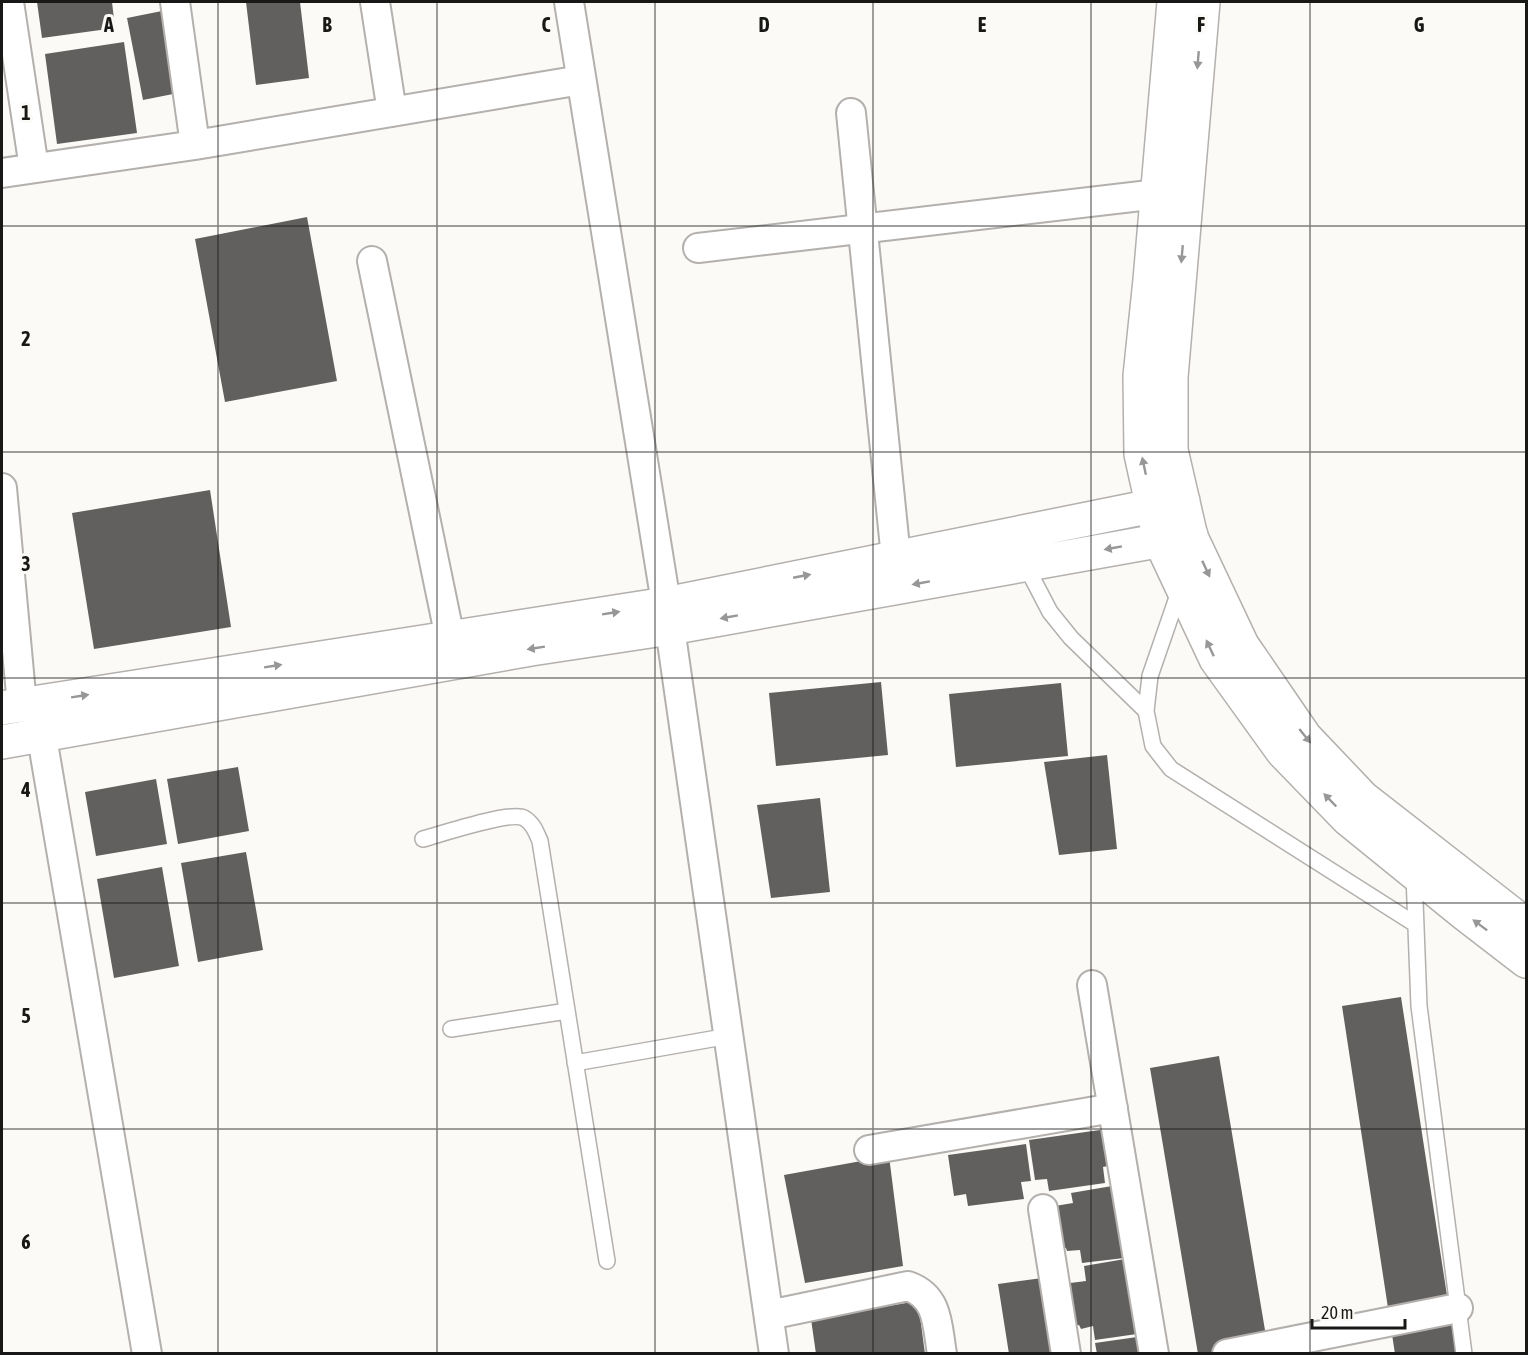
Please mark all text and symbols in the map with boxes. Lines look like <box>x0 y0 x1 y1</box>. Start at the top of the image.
text: A <box>103 13 114 36</box>
text: B <box>322 13 332 36</box>
text: C <box>542 13 551 36</box>
text: D <box>758 13 770 36</box>
text: E <box>978 13 987 36</box>
text: F <box>1197 13 1205 36</box>
text: G <box>1414 13 1425 36</box>
one-way arrow <box>1193 50 1203 69</box>
text: 1 <box>21 101 31 124</box>
one-way arrow <box>1178 245 1187 264</box>
text: 2 <box>21 327 31 350</box>
one-way arrow <box>1138 456 1148 475</box>
one-way arrow <box>1103 544 1122 553</box>
text: 3 <box>21 552 31 575</box>
one-way arrow <box>1202 560 1211 577</box>
one-way arrow <box>793 571 811 581</box>
one-way arrow <box>911 579 930 588</box>
one-way arrow <box>601 608 620 617</box>
one-way arrow <box>719 613 738 622</box>
one-way arrow <box>1206 639 1215 656</box>
one-way arrow <box>527 644 546 653</box>
one-way arrow <box>263 661 282 670</box>
one-way arrow <box>71 691 90 700</box>
one-way arrow <box>1299 728 1312 744</box>
text: 4 <box>20 778 31 801</box>
one-way arrow <box>1324 794 1338 808</box>
one-way arrow <box>1472 919 1488 931</box>
text: 5 <box>21 1004 31 1027</box>
text: 6 <box>21 1230 31 1253</box>
scale bar <box>1312 1292 1405 1330</box>
text: 20 m <box>1321 1302 1353 1323</box>

